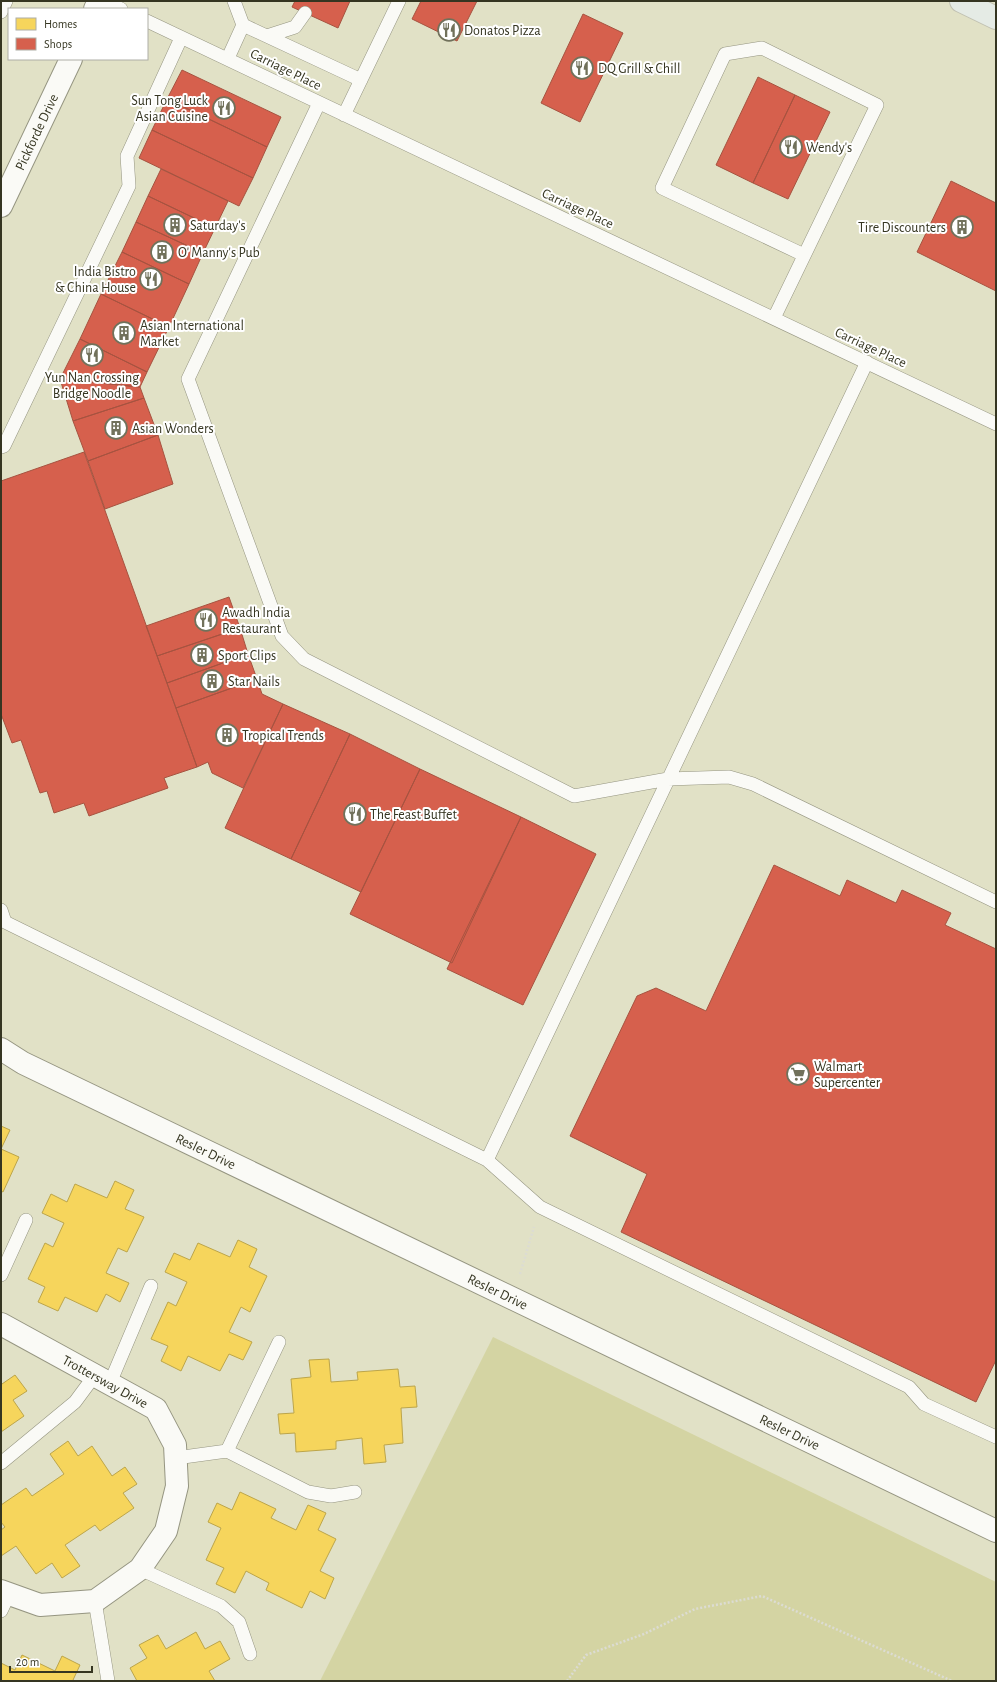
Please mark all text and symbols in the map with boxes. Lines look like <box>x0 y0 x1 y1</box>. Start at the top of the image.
legend <box>8 8 148 60</box>
restaurant icon: Donatos Pizza <box>436 17 462 43</box>
text: Homes <box>44 18 77 30</box>
place label: Donatos Pizza <box>464 24 541 38</box>
text: Shops <box>44 38 72 50</box>
street label: Carriage Place <box>248 47 323 93</box>
restaurant icon: DQ Grill & Chill <box>569 55 595 81</box>
place label: DQ Grill & Chill <box>598 62 680 76</box>
street label: Pickforde Drive <box>13 92 61 173</box>
place label: Sun Tong Luck Asian Cuisine <box>131 94 209 124</box>
restaurant icon: Sun Tong Luck Asian Cuisine <box>211 95 237 121</box>
restaurant icon: Wendy's <box>778 134 804 160</box>
place label: Wendy's <box>806 141 852 155</box>
street label: Carriage Place <box>540 186 615 232</box>
building icon: Saturday's <box>162 212 188 238</box>
building icon: Tire Discounters <box>949 214 975 240</box>
place label: Saturday's <box>190 219 246 233</box>
place label: Tire Discounters <box>858 221 946 235</box>
building icon: O' Manny's Pub <box>149 239 175 265</box>
place label: O' Manny's Pub <box>178 246 260 260</box>
place label: India Bistro & China House <box>55 265 136 295</box>
restaurant icon: India Bistro & China House <box>138 266 164 292</box>
place label: Asian International Market <box>140 319 244 349</box>
building icon: Asian International Market <box>111 320 137 346</box>
street label: Carriage Place <box>833 325 908 371</box>
restaurant icon: Yun Nan Crossing Bridge Noodle <box>79 342 105 368</box>
place label: Yun Nan Crossing Bridge Noodle <box>45 371 139 401</box>
building icon: Asian Wonders <box>103 415 129 441</box>
place label: Asian Wonders <box>132 422 214 436</box>
place label: Awadh India Restaurant <box>222 606 291 636</box>
restaurant icon: Awadh India Restaurant <box>193 607 219 633</box>
building icon: Sport Clips <box>189 642 215 668</box>
place label: Sport Clips <box>218 649 276 663</box>
building icon: Star Nails <box>199 668 225 694</box>
place label: Star Nails <box>228 675 280 689</box>
building icon: Tropical Trends <box>214 722 240 748</box>
place label: Tropical Trends <box>242 729 324 743</box>
restaurant icon: The Feast Buffet <box>342 801 368 827</box>
place label: The Feast Buffet <box>370 808 457 822</box>
place label: Walmart Supercenter <box>814 1060 881 1090</box>
supermarket icon: Walmart Supercenter <box>785 1061 811 1087</box>
street label: Resler Drive <box>173 1131 238 1172</box>
street label: Resler Drive <box>465 1272 530 1313</box>
street label: Trottersway Drive <box>60 1353 150 1411</box>
street label: Resler Drive <box>757 1412 822 1453</box>
scale bar <box>10 1648 92 1674</box>
text: 20 m <box>16 1656 39 1668</box>

